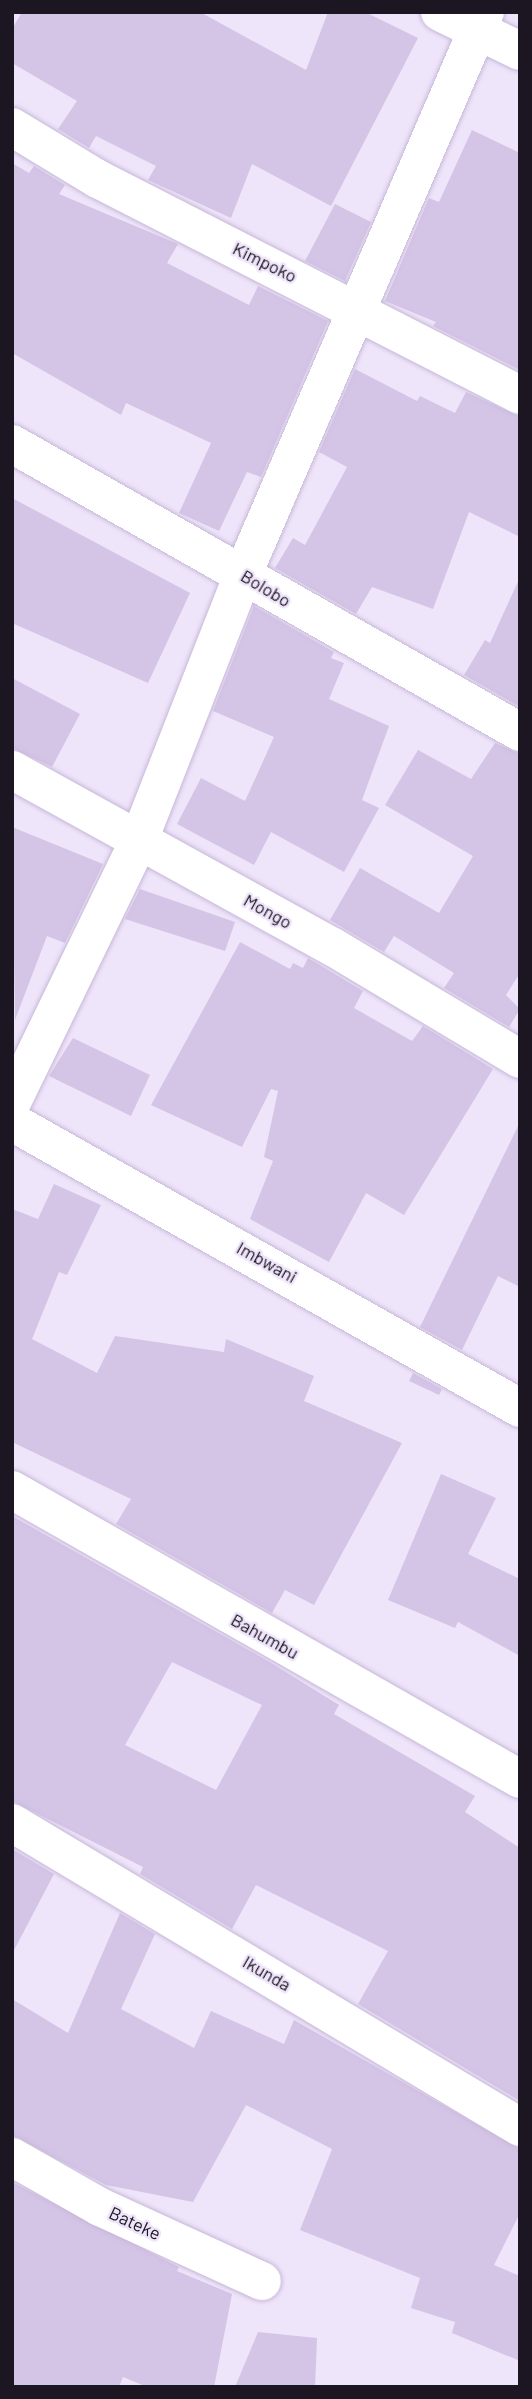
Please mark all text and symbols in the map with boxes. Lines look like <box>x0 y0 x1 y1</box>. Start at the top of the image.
street label: Kimpoko <box>229 237 301 287</box>
street label: Bolobo <box>237 565 295 611</box>
street label: Mongo <box>240 889 296 933</box>
street label: Imbwani <box>233 1237 301 1287</box>
street label: Bahumbu <box>227 1609 303 1663</box>
street label: Ikunda <box>239 1951 295 1995</box>
street label: Bateke <box>106 2202 164 2244</box>

